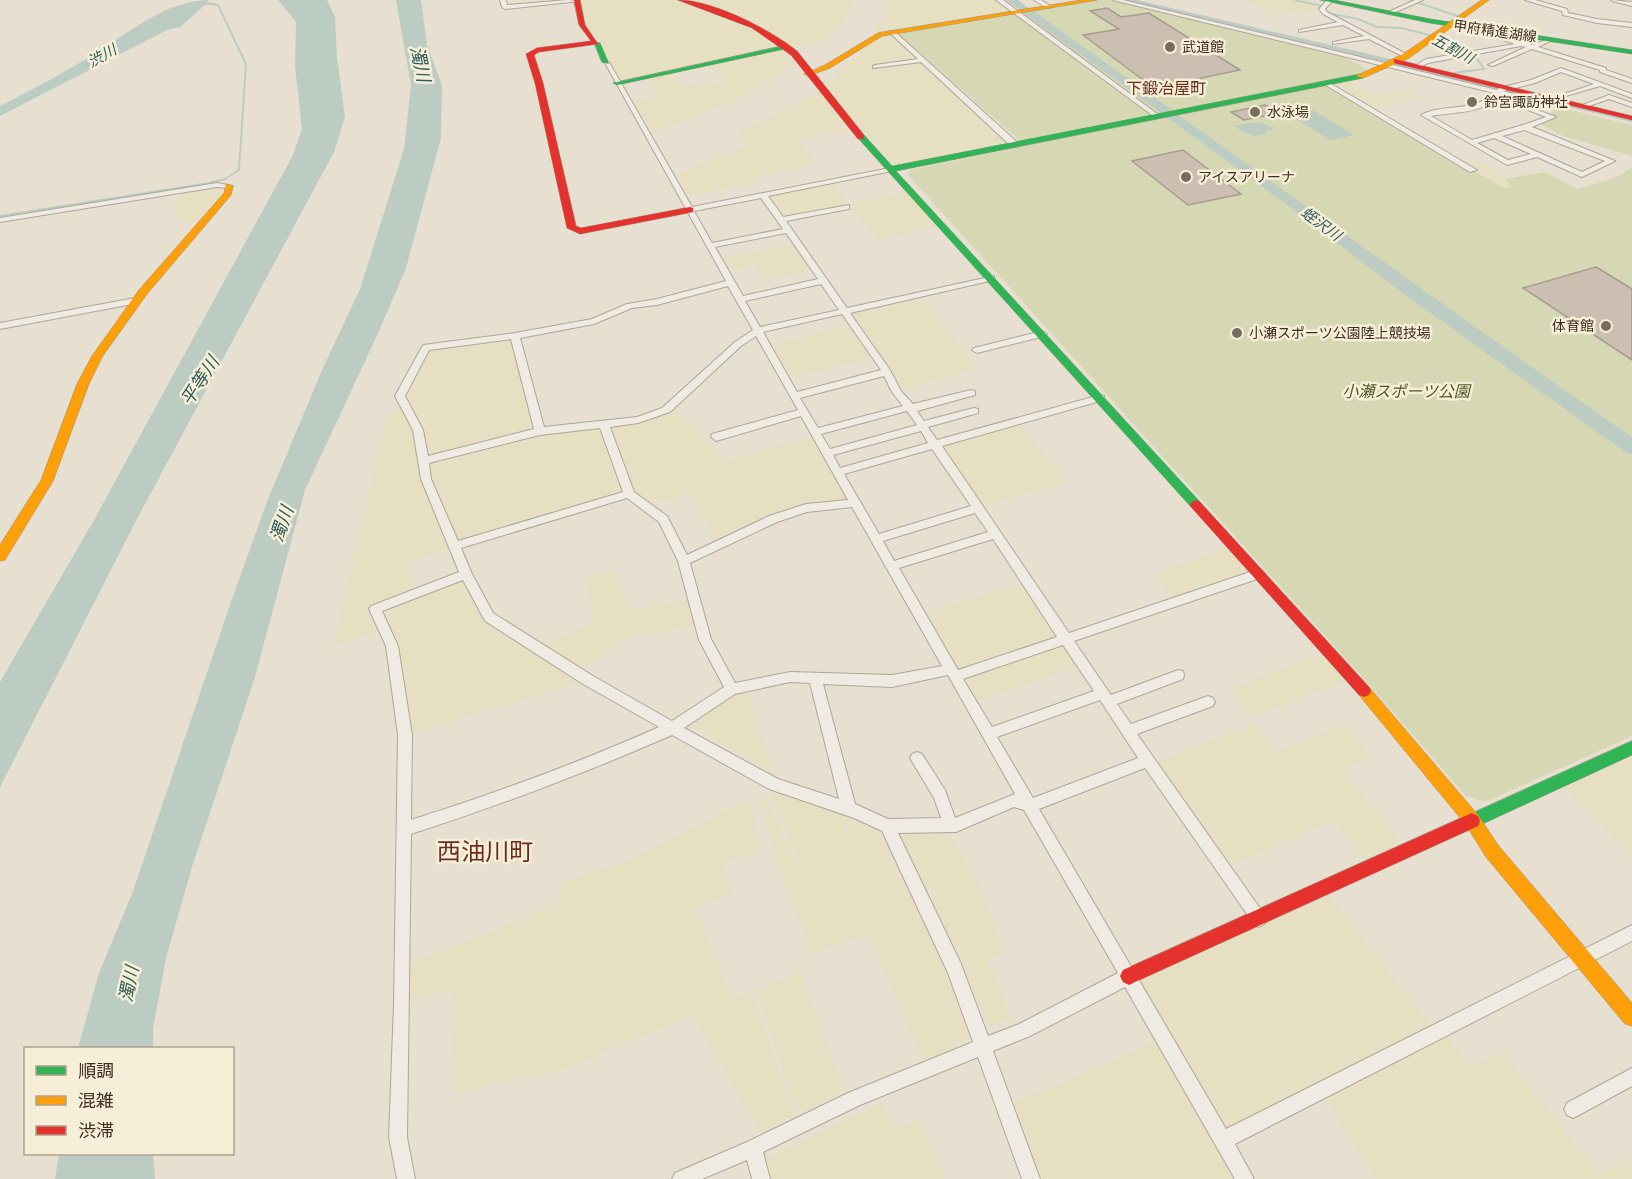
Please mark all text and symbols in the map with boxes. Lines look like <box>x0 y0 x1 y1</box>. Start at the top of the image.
street label: 甲府精進湖線 <box>1452 15 1538 46</box>
water label: 五割川 <box>1429 29 1480 68</box>
place label: 武道館 <box>1182 37 1224 56</box>
water label: 渋川 <box>84 38 121 71</box>
marker: 武道館 <box>1163 40 1177 54</box>
water label: 濁川 <box>405 44 437 86</box>
district label: 下鍛冶屋町 <box>1126 77 1206 99</box>
place label: 鈴宮諏訪神社 <box>1484 92 1568 111</box>
marker: 鈴宮諏訪神社 <box>1465 95 1479 109</box>
place label: 水泳場 <box>1267 102 1309 121</box>
marker: 水泳場 <box>1248 105 1262 119</box>
place label: アイスアリーナ <box>1198 167 1295 186</box>
marker: アイスアリーナ <box>1179 170 1193 184</box>
water label: 蛭沢川 <box>1298 202 1347 246</box>
place label: 体育館 <box>1552 316 1594 335</box>
marker: 体育館 <box>1599 319 1613 333</box>
place label: 小瀬スポーツ公園陸上競技場 <box>1249 323 1431 342</box>
marker: 小瀬スポーツ公園陸上競技場 <box>1230 326 1244 340</box>
water label: 平等川 <box>174 350 225 410</box>
park label: 小瀬スポーツ公園 <box>1342 380 1472 402</box>
water label: 濁川 <box>264 501 299 545</box>
district label: 西油川町 <box>437 834 533 867</box>
water label: 濁川 <box>113 962 144 1004</box>
legend <box>24 1047 234 1155</box>
text: 順調 <box>78 1058 114 1082</box>
text: 混雑 <box>78 1088 114 1112</box>
text: 渋滞 <box>78 1118 114 1142</box>

